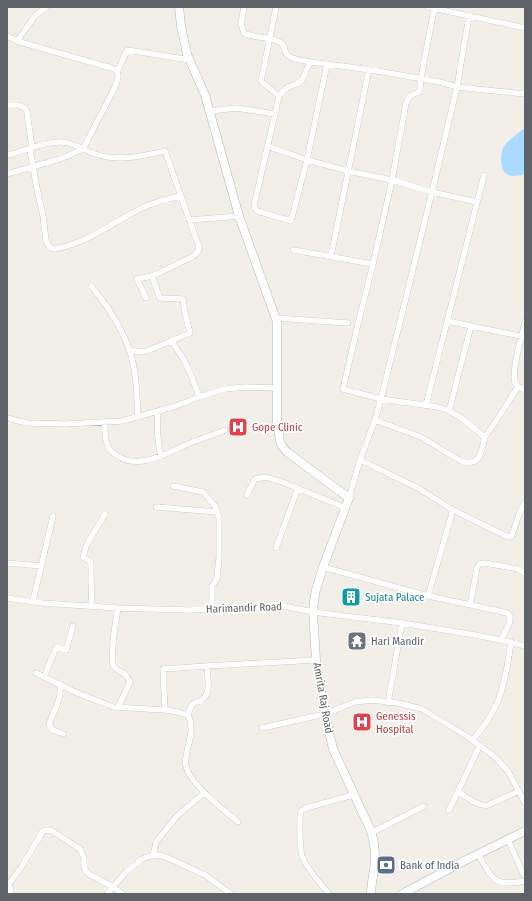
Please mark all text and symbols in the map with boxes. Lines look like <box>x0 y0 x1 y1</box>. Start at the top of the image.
hospital icon: Gope Clinic <box>227 416 249 438</box>
place label: Gope Clinic <box>252 421 303 434</box>
building icon: Sujata Palace <box>340 586 362 608</box>
place label: Sujata Palace <box>365 591 425 604</box>
street label: Harimandir Road <box>206 600 282 616</box>
temple icon: Hari Mandir <box>346 630 368 652</box>
place label: Hari Mandir <box>371 635 424 648</box>
street label: Amrita Raj Road <box>310 662 336 734</box>
place label: Genessis Hospital <box>376 710 416 736</box>
hospital icon: Genessis Hospital <box>351 711 373 733</box>
bank icon: Bank of India <box>375 854 397 876</box>
place label: Bank of India <box>400 859 459 872</box>

